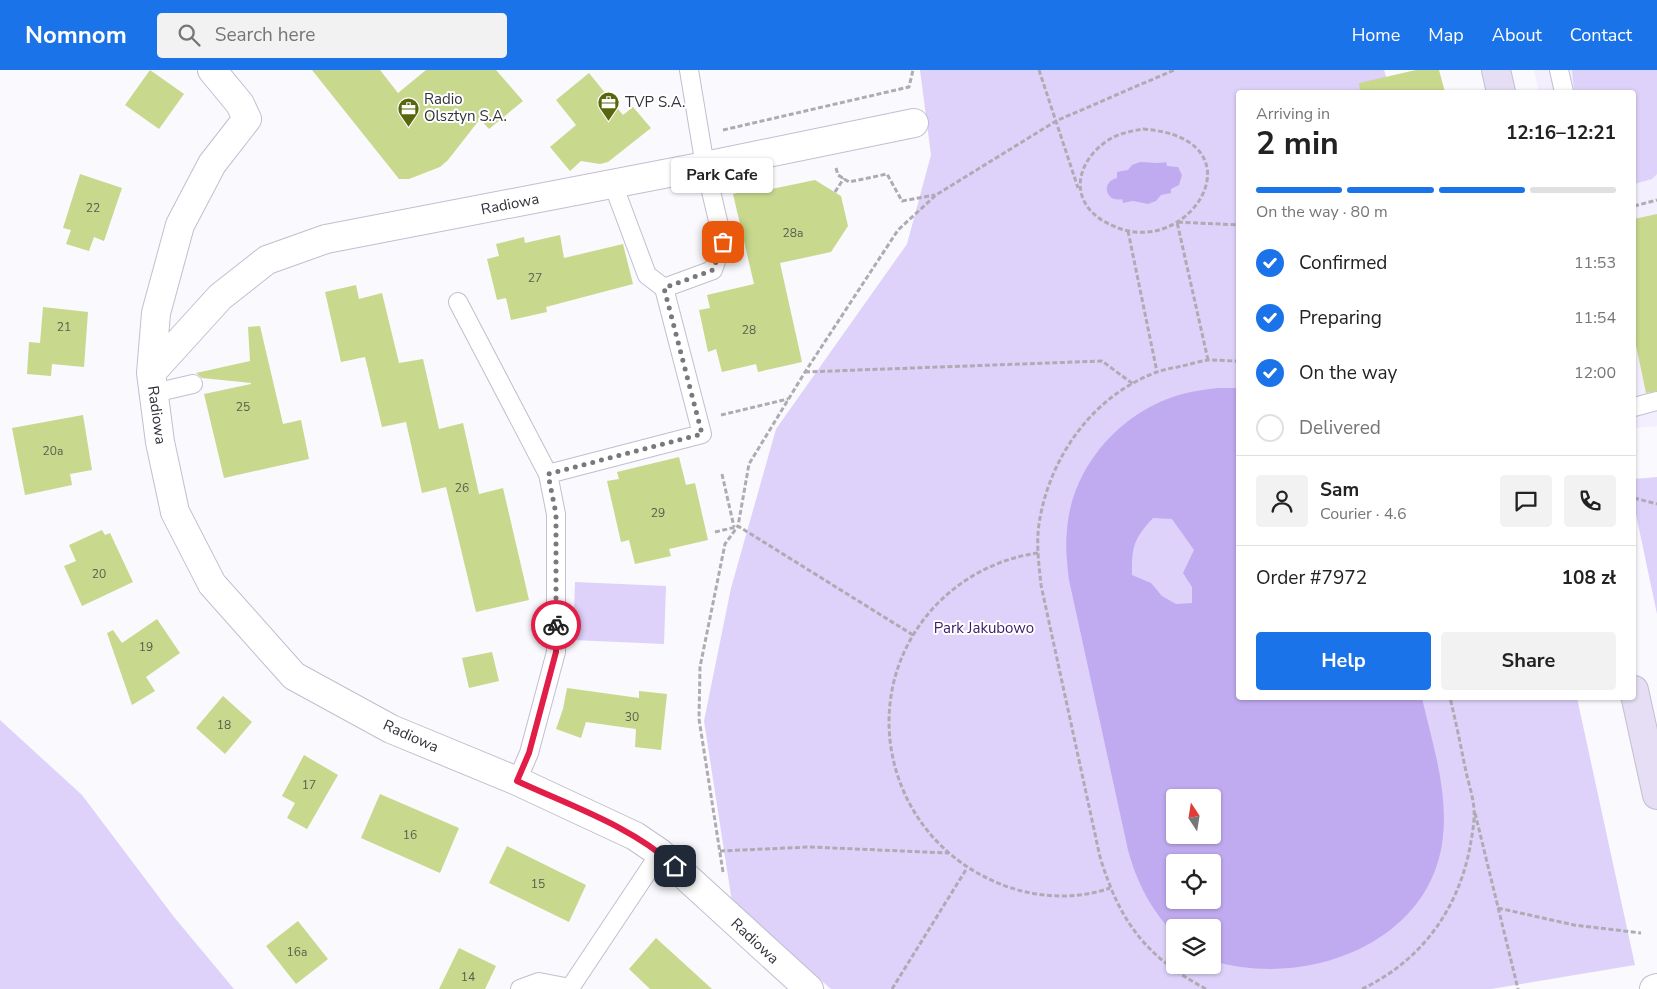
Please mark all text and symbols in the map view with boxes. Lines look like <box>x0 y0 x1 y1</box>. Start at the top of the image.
search box <box>157 13 507 58</box>
text: Nomnom <box>25 19 127 51</box>
icon: search <box>175 21 203 49</box>
text: Search here <box>215 22 315 48</box>
text: Home <box>1352 23 1400 47</box>
text: Map <box>1428 23 1464 47</box>
text: About <box>1492 23 1542 47</box>
text: Contact <box>1570 23 1632 47</box>
place label: Radio Olsztyn S.A. <box>424 89 507 126</box>
office icon: TVP S.A. <box>597 90 621 121</box>
place label: TVP S.A. <box>625 92 685 112</box>
office icon: Radio Olsztyn S.A. <box>396 96 420 127</box>
text: Arriving in <box>1256 103 1330 125</box>
text: 12:16–12:21 <box>1506 120 1616 146</box>
text: 2 min <box>1256 122 1339 165</box>
callout: Park Cafe <box>672 157 774 192</box>
text: Park Cafe <box>686 164 758 186</box>
street label: Radiowa <box>479 189 541 219</box>
house number: 22 <box>86 200 100 216</box>
text: On the way · 80 m <box>1256 201 1388 223</box>
pin <box>702 221 744 263</box>
house number: 28a <box>783 225 803 241</box>
icon: bag <box>709 228 737 256</box>
icon: check <box>1256 249 1284 277</box>
text: Confirmed <box>1299 250 1387 276</box>
text: 11:53 <box>1574 252 1616 274</box>
house number: 27 <box>528 270 542 286</box>
icon: check <box>1256 304 1284 332</box>
text: Preparing <box>1299 305 1382 331</box>
text: 11:54 <box>1574 307 1616 329</box>
house number: 21 <box>57 319 71 335</box>
house number: 28 <box>742 322 756 338</box>
icon: check <box>1256 359 1284 387</box>
text: On the way <box>1299 360 1397 386</box>
text: 12:00 <box>1574 362 1616 384</box>
street label: Radiowa <box>143 384 171 446</box>
house number: 25 <box>236 399 250 415</box>
text: Delivered <box>1299 415 1381 441</box>
house number: 20a <box>43 443 63 459</box>
button: person <box>1256 475 1308 527</box>
button: chat <box>1500 475 1552 527</box>
button: phone <box>1564 475 1616 527</box>
text: Sam <box>1320 477 1359 503</box>
house number: 26 <box>455 480 469 496</box>
text: Courier · 4.6 <box>1320 503 1406 525</box>
house number: 29 <box>651 505 665 521</box>
text: Order #7972 <box>1256 565 1367 591</box>
text: 108 zł <box>1562 565 1616 591</box>
house number: 20 <box>92 566 106 582</box>
courier <box>531 600 581 650</box>
icon: bike <box>542 611 570 639</box>
park label: Park Jakubowo <box>934 618 1034 638</box>
button: Help <box>1256 632 1431 690</box>
button: Share <box>1441 632 1616 690</box>
house number: 19 <box>139 639 153 655</box>
house number: 30 <box>625 709 639 725</box>
street label: Radiowa <box>380 715 442 757</box>
house number: 18 <box>217 717 231 733</box>
house number: 17 <box>302 777 316 793</box>
north arrow <box>1166 789 1221 844</box>
map controls <box>1166 789 1221 974</box>
house number: 16 <box>403 827 417 843</box>
pin <box>654 845 696 887</box>
icon: home <box>661 852 689 880</box>
button: locate <box>1166 854 1221 909</box>
house number: 15 <box>531 876 545 892</box>
street label: Radiowa <box>727 914 783 968</box>
button: layers <box>1166 919 1221 974</box>
house number: 16a <box>287 944 307 960</box>
house number: 14 <box>461 969 475 985</box>

